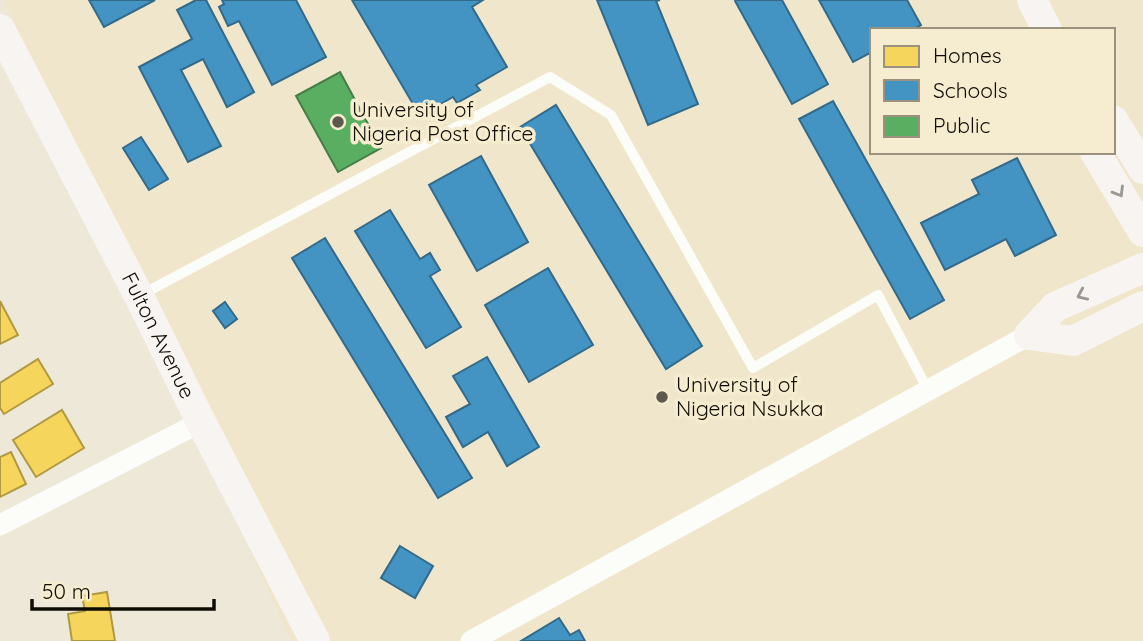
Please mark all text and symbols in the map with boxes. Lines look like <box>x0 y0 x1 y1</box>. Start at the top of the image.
legend <box>870 28 1115 154</box>
text: Homes <box>933 42 1002 68</box>
text: Schools <box>933 77 1008 103</box>
place label: University of Nigeria Post Office <box>352 96 533 146</box>
text: Public <box>933 112 990 138</box>
marker: University of Nigeria Post Office <box>330 114 346 130</box>
one-way arrow <box>1111 185 1124 198</box>
street label: Fulton Avenue <box>117 267 201 403</box>
one-way arrow <box>1077 287 1089 301</box>
place label: University of Nigeria Nsukka <box>676 371 823 421</box>
marker: University of Nigeria Nsukka <box>654 389 670 405</box>
scale bar <box>32 568 214 612</box>
text: 50 m <box>42 578 91 604</box>

